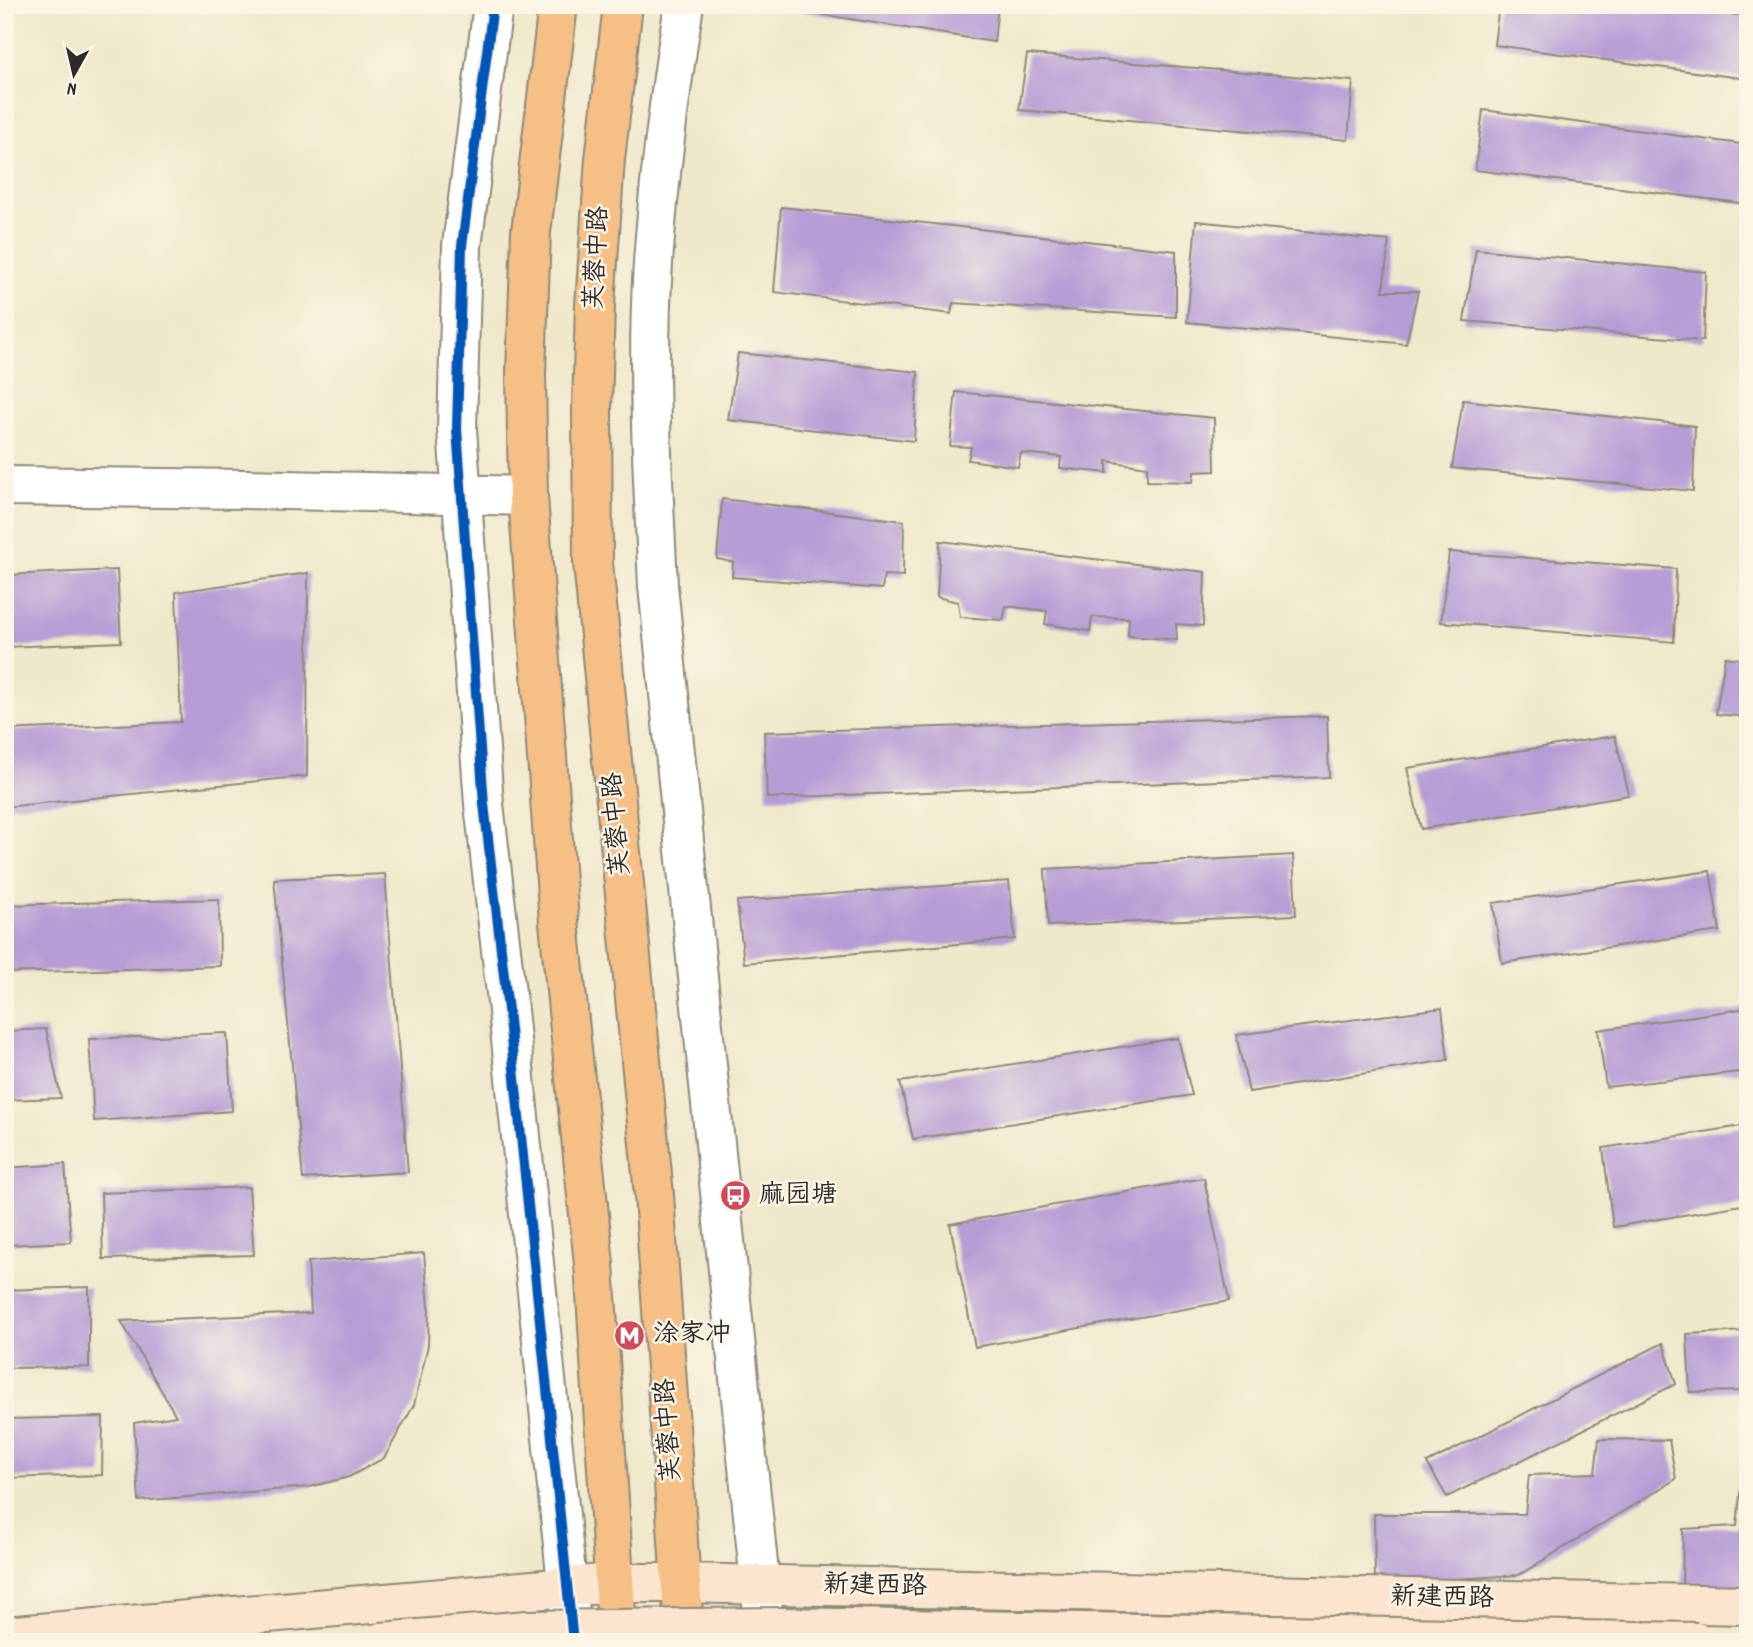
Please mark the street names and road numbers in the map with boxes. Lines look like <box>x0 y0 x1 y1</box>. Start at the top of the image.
street label: 芙蓉中路 <box>577 205 619 311</box>
street label: 芙蓉中路 <box>595 771 641 877</box>
street label: 芙蓉中路 <box>648 1377 692 1483</box>
street label: 新建西路 <box>823 1568 927 1606</box>
street label: 新建西路 <box>1390 1580 1494 1618</box>

